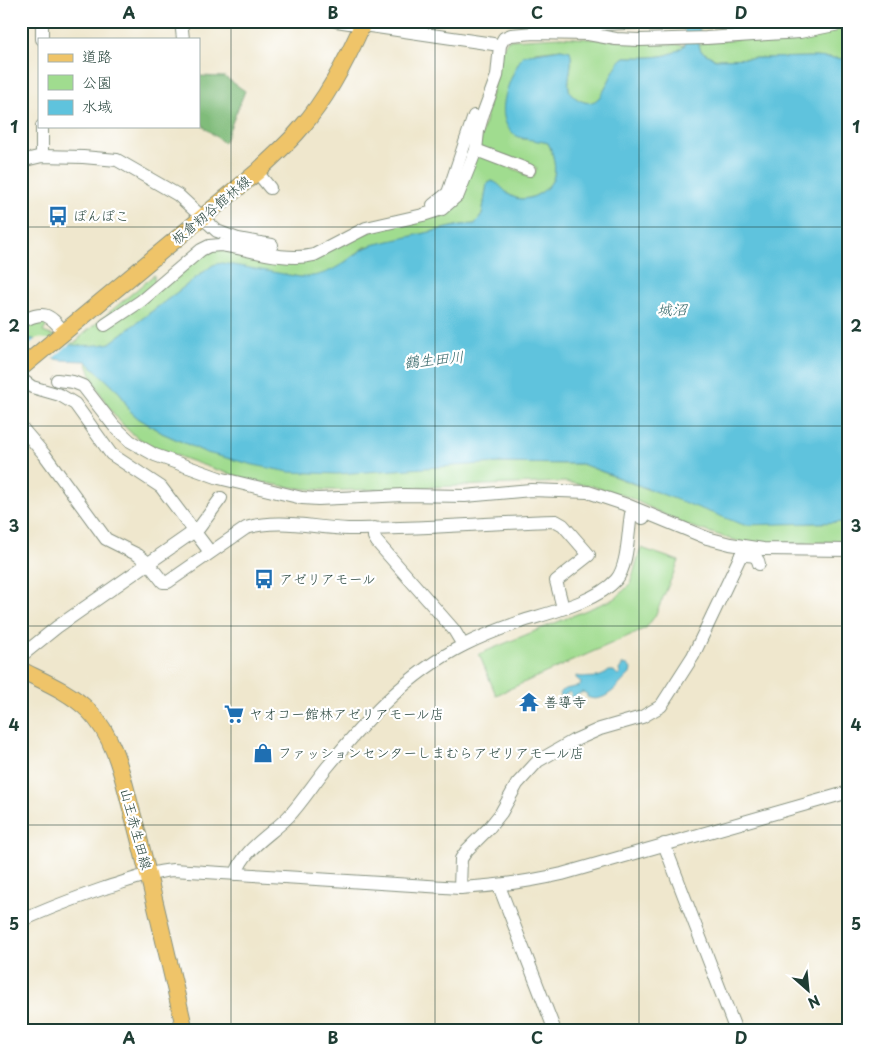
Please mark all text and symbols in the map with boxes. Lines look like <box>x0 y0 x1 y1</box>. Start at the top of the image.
text: A <box>123 0 136 24</box>
text: B <box>328 0 339 24</box>
text: C <box>531 0 543 24</box>
text: D <box>735 0 747 24</box>
legend <box>38 38 200 128</box>
text: 道路 <box>82 44 112 67</box>
text: 公園 <box>82 70 112 93</box>
text: 水域 <box>82 94 112 117</box>
text: 1 <box>10 114 18 138</box>
text: 1 <box>852 114 860 138</box>
street label: 板倉籾谷館林線 <box>166 170 255 249</box>
bus stop icon: ぽんぽこ <box>47 205 69 227</box>
place label: ぽんぽこ <box>73 205 129 226</box>
water label: 城沼 <box>657 297 689 320</box>
text: 2 <box>8 313 20 337</box>
text: 2 <box>850 313 862 337</box>
water label: 鶴生田川 <box>403 344 465 373</box>
text: 3 <box>9 513 19 537</box>
text: 3 <box>851 513 861 537</box>
bus stop icon: アゼリアモール <box>253 568 275 590</box>
place label: アゼリアモール <box>279 568 376 589</box>
temple icon: 善導寺 <box>518 691 540 713</box>
place label: 善導寺 <box>544 691 586 712</box>
supermarket icon: ヤオコー館林アゼリアモール店 <box>223 703 245 725</box>
place label: ヤオコー館林アゼリアモール店 <box>249 703 444 724</box>
text: 4 <box>9 712 20 736</box>
text: 4 <box>851 712 862 736</box>
shop icon: ファッションセンターしまむらアゼリアモール店 <box>252 742 274 764</box>
place label: ファッションセンターしまむらアゼリアモール店 <box>278 742 584 763</box>
street label: 山王赤生田線 <box>115 786 157 872</box>
text: 5 <box>9 911 19 935</box>
text: 5 <box>851 911 861 935</box>
north arrow <box>782 964 832 1014</box>
text: N <box>804 990 824 1014</box>
text: A <box>123 1025 136 1049</box>
text: B <box>328 1025 339 1049</box>
text: C <box>531 1025 543 1049</box>
text: D <box>735 1025 747 1049</box>

